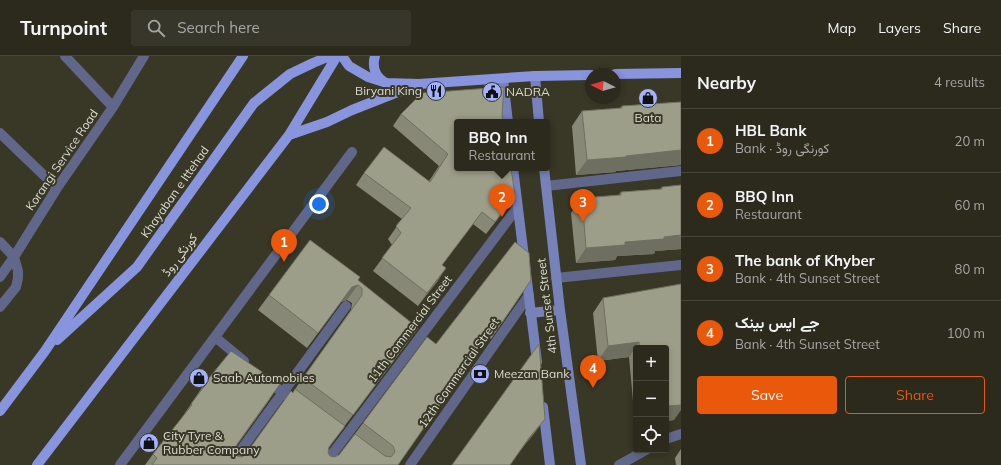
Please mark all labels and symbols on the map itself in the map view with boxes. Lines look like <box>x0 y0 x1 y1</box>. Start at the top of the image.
north arrow <box>585 68 621 104</box>
restaurant icon: Biryani King <box>425 80 447 102</box>
public building icon: NADRA <box>481 81 503 103</box>
place label: Biryani King <box>355 83 422 98</box>
place label: NADRA <box>506 84 550 99</box>
shop icon: Bata <box>637 87 659 109</box>
street label: Korangi Service Road <box>22 106 101 213</box>
place label: Bata <box>635 110 661 125</box>
street label: Khayaban e Ittehad <box>137 143 212 241</box>
pin: 2 <box>489 184 515 217</box>
pin: 3 <box>570 189 596 222</box>
your location <box>309 194 329 214</box>
pin: 1 <box>271 229 297 262</box>
street label: کورنگی روڈ <box>159 230 201 280</box>
street label: 4th Sunset Street <box>533 258 560 355</box>
street label: 11th Commercial Street <box>364 272 455 385</box>
street label: 12th Commercial Street <box>415 315 502 430</box>
pin: 4 <box>580 355 606 388</box>
bank icon: Meezan Bank <box>469 363 491 385</box>
place label: Meezan Bank <box>494 366 570 381</box>
shop icon: Saab Automobiles <box>188 367 210 389</box>
place label: Saab Automobiles <box>213 370 315 385</box>
place label: City Tyre & Rubber Company <box>163 428 260 457</box>
shop icon: City Tyre & Rubber Company <box>138 432 160 454</box>

